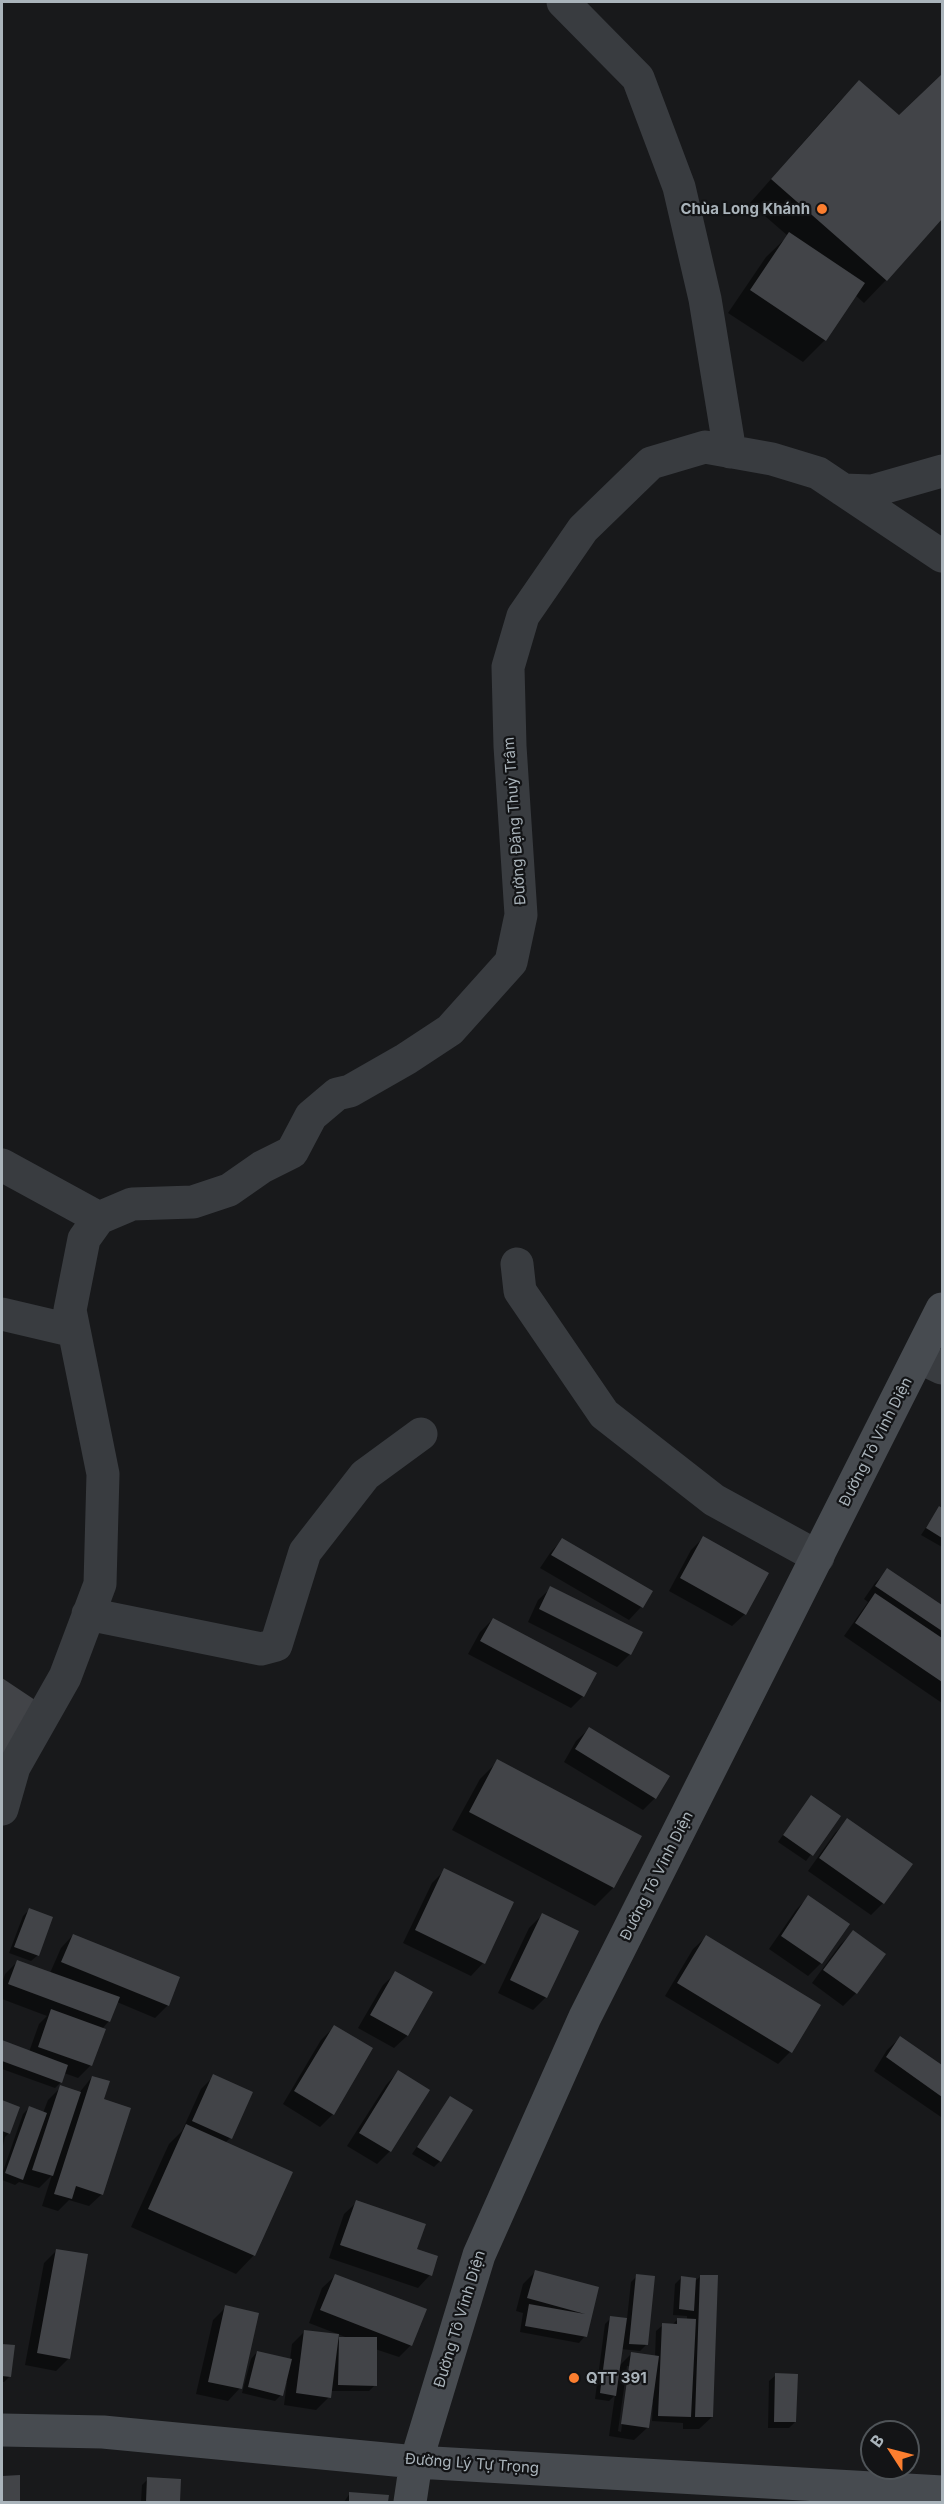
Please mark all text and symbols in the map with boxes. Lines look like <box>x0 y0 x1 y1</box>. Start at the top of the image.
place label: Chùa Long Khánh <box>680 200 810 218</box>
marker: Chùa Long Khánh <box>815 202 829 216</box>
street label: Đường Đặng Thuỳ Trâm <box>500 736 530 906</box>
street label: Đường Tô Vĩnh Diện <box>836 1375 916 1509</box>
street label: Đường Tô Vĩnh Diện <box>617 1809 697 1943</box>
street label: Đường Tô Vĩnh Diện <box>431 2248 489 2390</box>
place label: QTT 391 <box>586 2369 647 2387</box>
marker: QTT 391 <box>567 2371 581 2385</box>
north arrow <box>860 2420 920 2480</box>
text: B <box>866 2430 888 2451</box>
street label: Đường Lý Tự Trọng <box>404 2450 540 2478</box>

